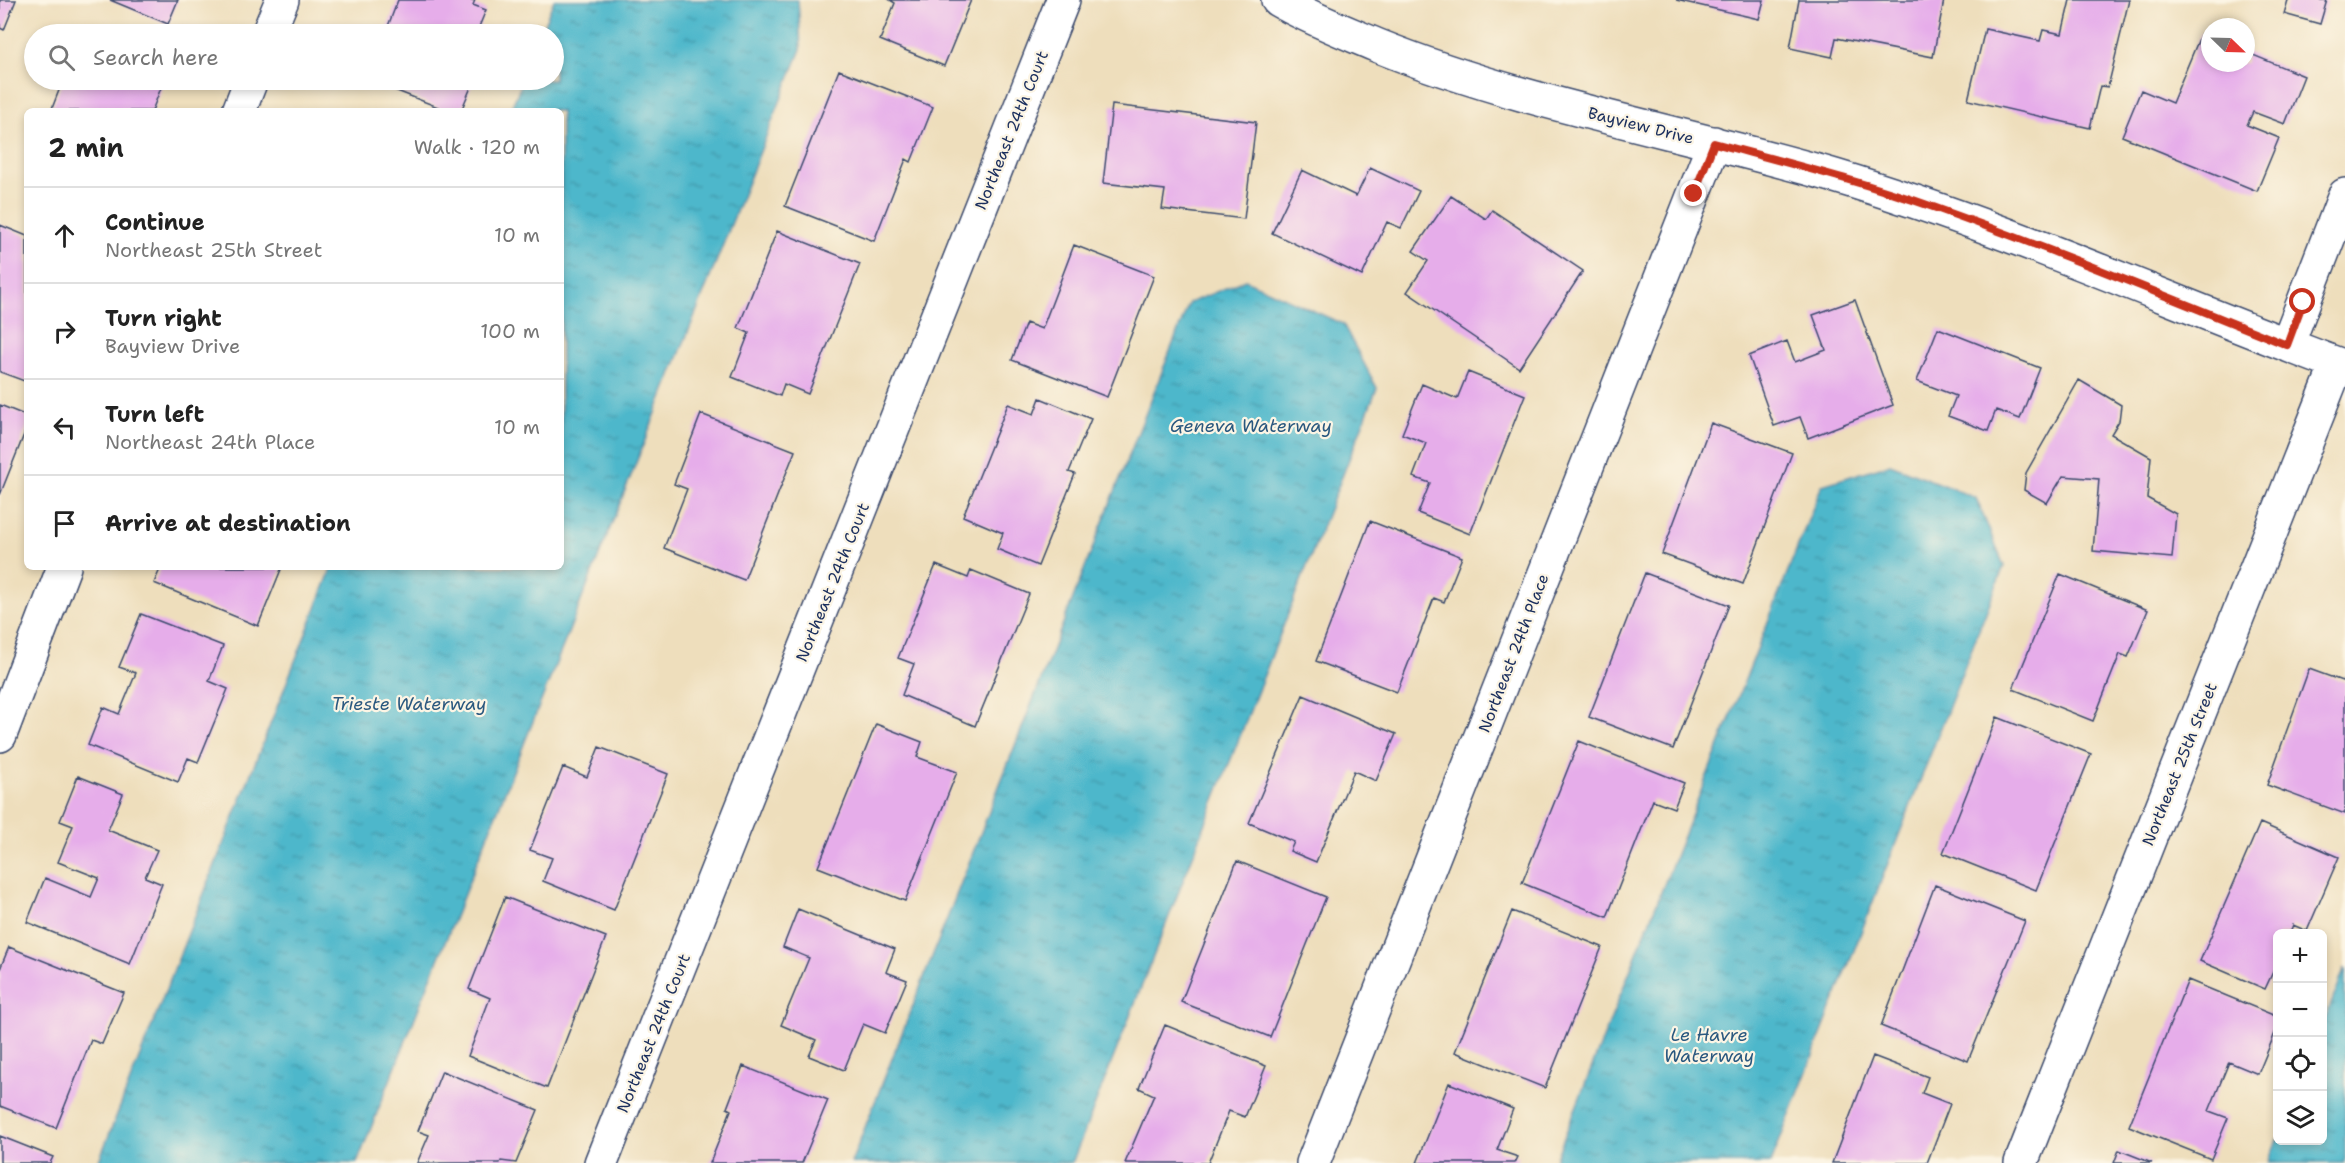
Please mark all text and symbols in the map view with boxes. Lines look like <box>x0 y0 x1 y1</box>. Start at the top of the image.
north arrow <box>2201 18 2255 72</box>
search box <box>24 24 564 90</box>
icon: search <box>45 41 78 74</box>
text: Search here <box>93 43 219 72</box>
street label: Northeast 24th Court <box>970 48 1053 213</box>
street label: Bayview Drive <box>1586 102 1696 149</box>
text: 2 min <box>48 130 124 165</box>
text: Walk · 120 m <box>414 134 540 160</box>
route end <box>1680 180 1706 206</box>
text: Continue <box>105 208 205 237</box>
icon: ahead <box>48 219 81 252</box>
text: 10 m <box>494 222 540 248</box>
text: Northeast 25th Street <box>105 237 322 263</box>
route start <box>2289 288 2315 314</box>
text: Turn right <box>105 304 222 333</box>
icon: right <box>48 315 81 348</box>
text: 100 m <box>480 318 540 344</box>
text: Bayview Drive <box>105 333 240 359</box>
text: Turn left <box>105 400 204 429</box>
icon: left <box>48 411 81 444</box>
text: 10 m <box>494 414 540 440</box>
water label: Geneva Waterway <box>1170 414 1332 438</box>
text: Northeast 24th Place <box>105 429 315 455</box>
street label: Northeast 24th Court <box>791 500 874 665</box>
icon: arrive <box>48 507 81 540</box>
text: Arrive at destination <box>105 509 351 538</box>
street label: Northeast 24th Place <box>1474 571 1553 736</box>
street label: Northeast 25th Street <box>2137 680 2222 849</box>
water label: Trieste Waterway <box>332 692 486 716</box>
map controls <box>2273 929 2327 1145</box>
button: + <box>2273 929 2327 983</box>
street label: Northeast 24th Court <box>612 951 695 1116</box>
button: − <box>2273 983 2327 1037</box>
water label: Le Havre Waterway <box>1664 1023 1754 1068</box>
button: locate <box>2273 1037 2327 1091</box>
button: layers <box>2273 1091 2327 1145</box>

